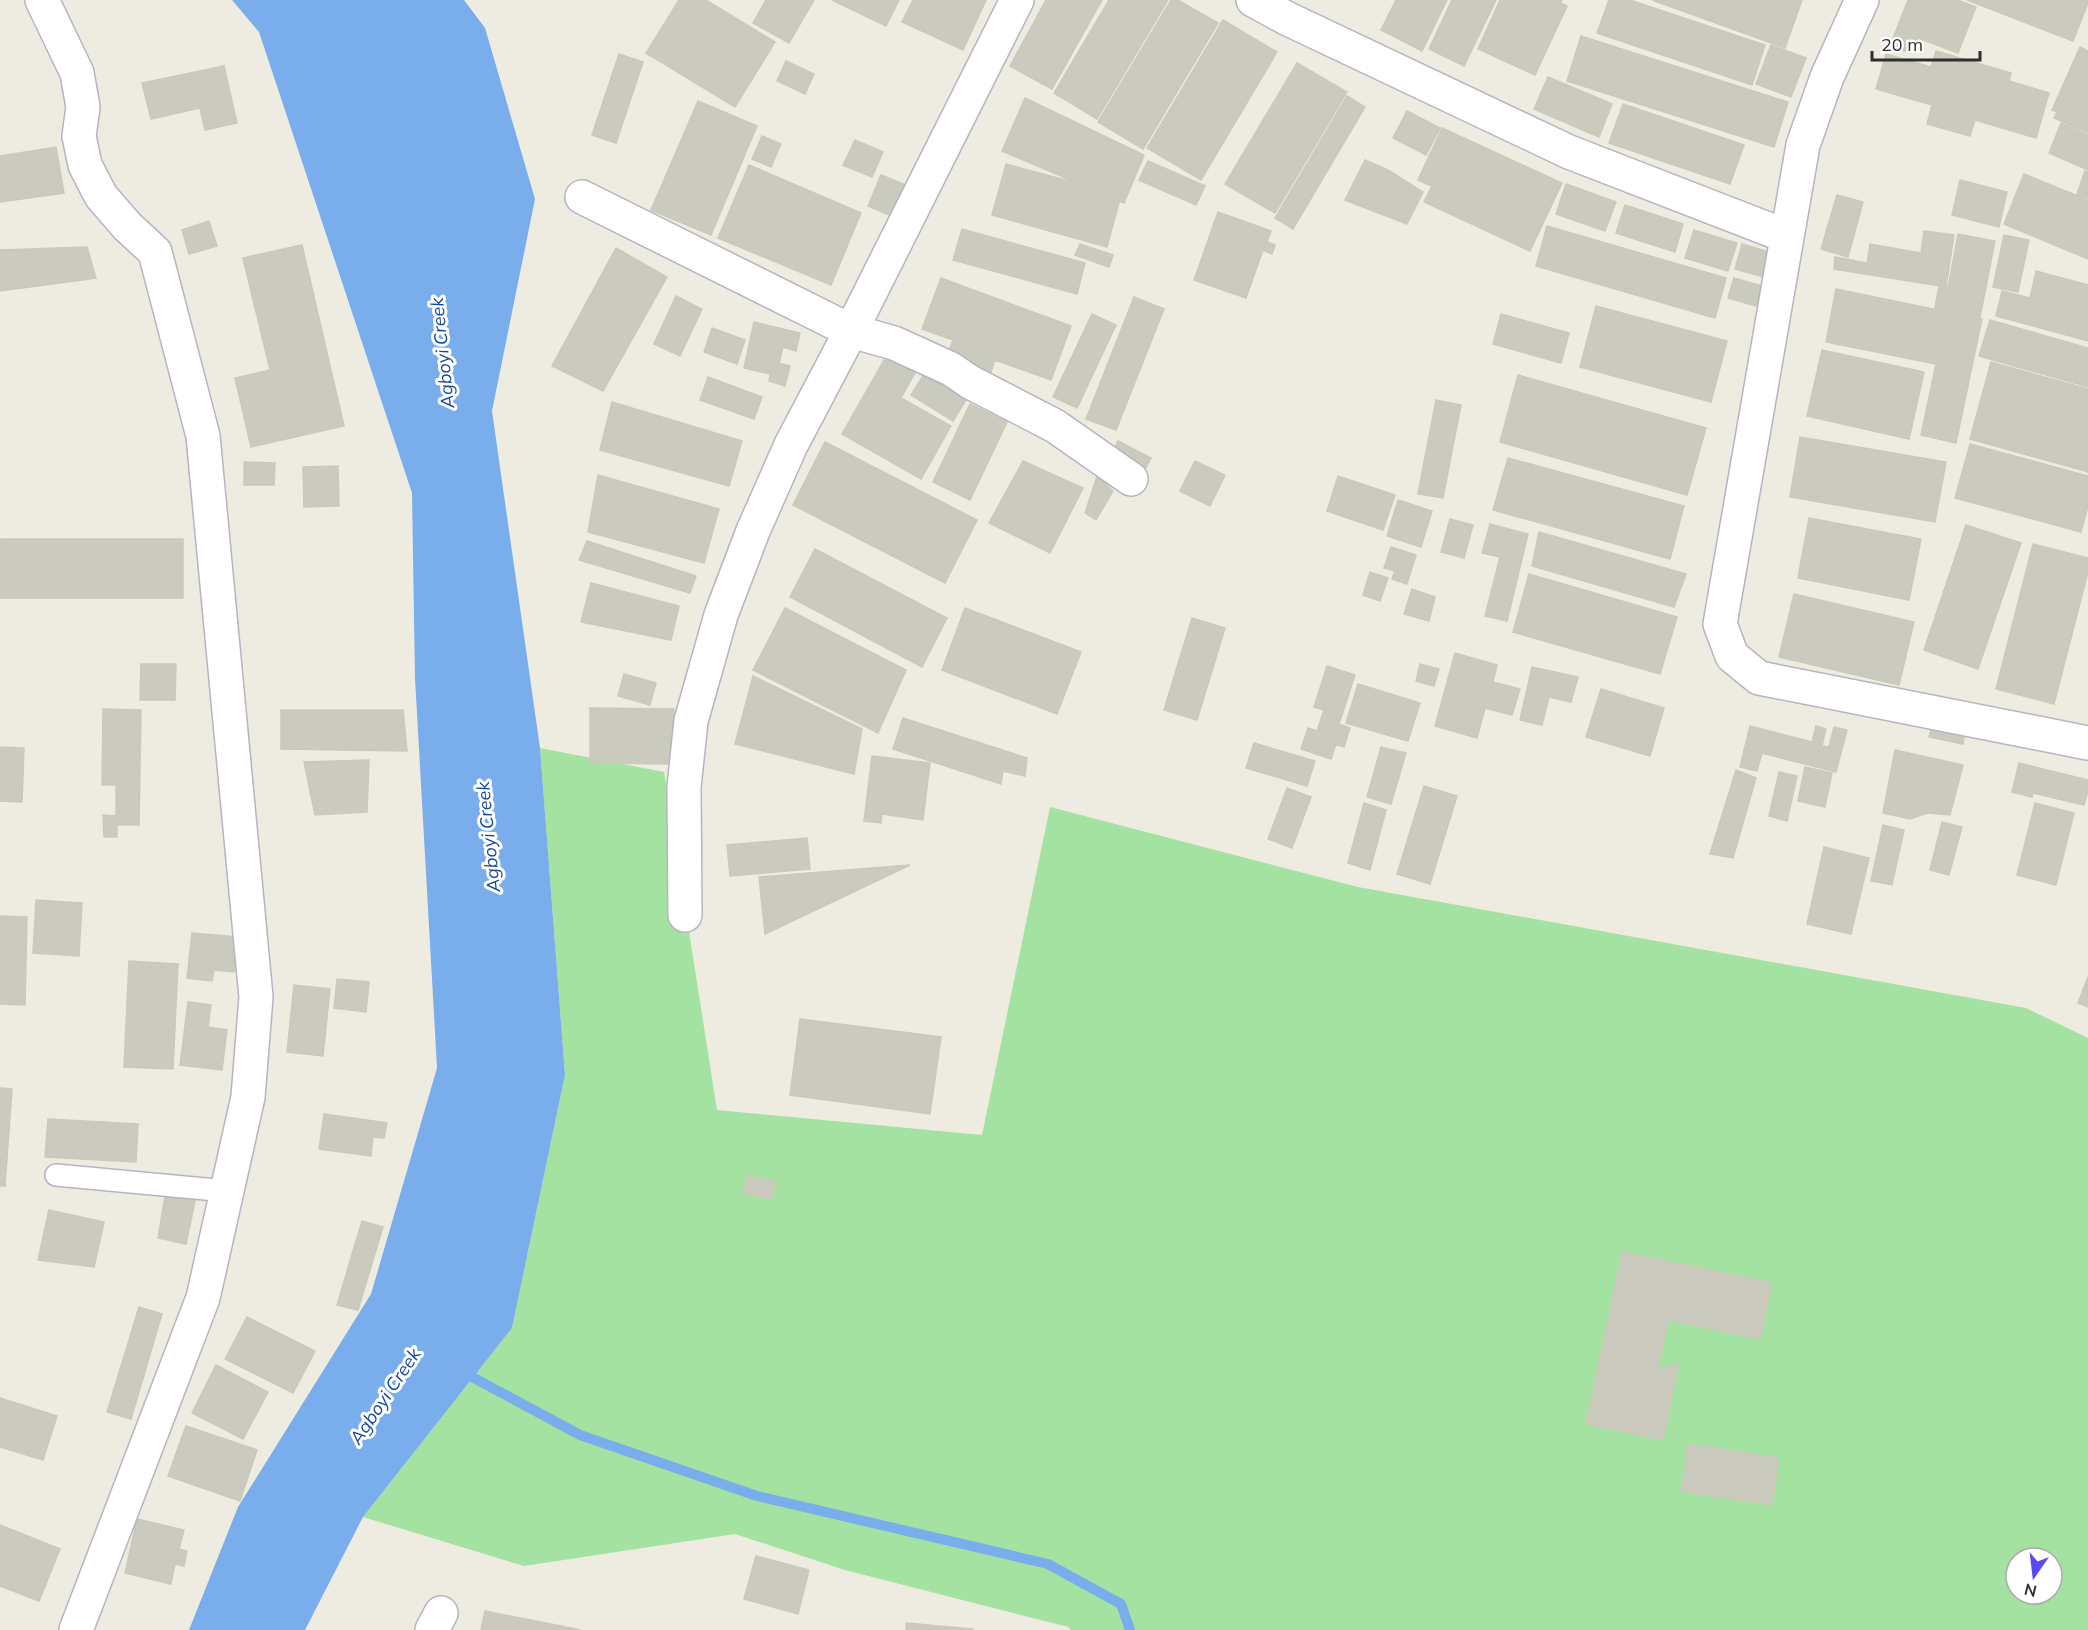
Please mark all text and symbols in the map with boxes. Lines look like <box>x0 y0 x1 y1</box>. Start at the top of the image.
scale bar <box>1872 24 1980 62</box>
text: 20 m <box>1881 33 1923 56</box>
water label: Agboyi Creek <box>425 296 459 410</box>
water label: Agboyi Creek <box>471 780 505 894</box>
water label: Agboyi Creek <box>344 1343 426 1449</box>
north arrow <box>2004 1546 2064 1606</box>
text: N <box>2022 1579 2039 1602</box>

